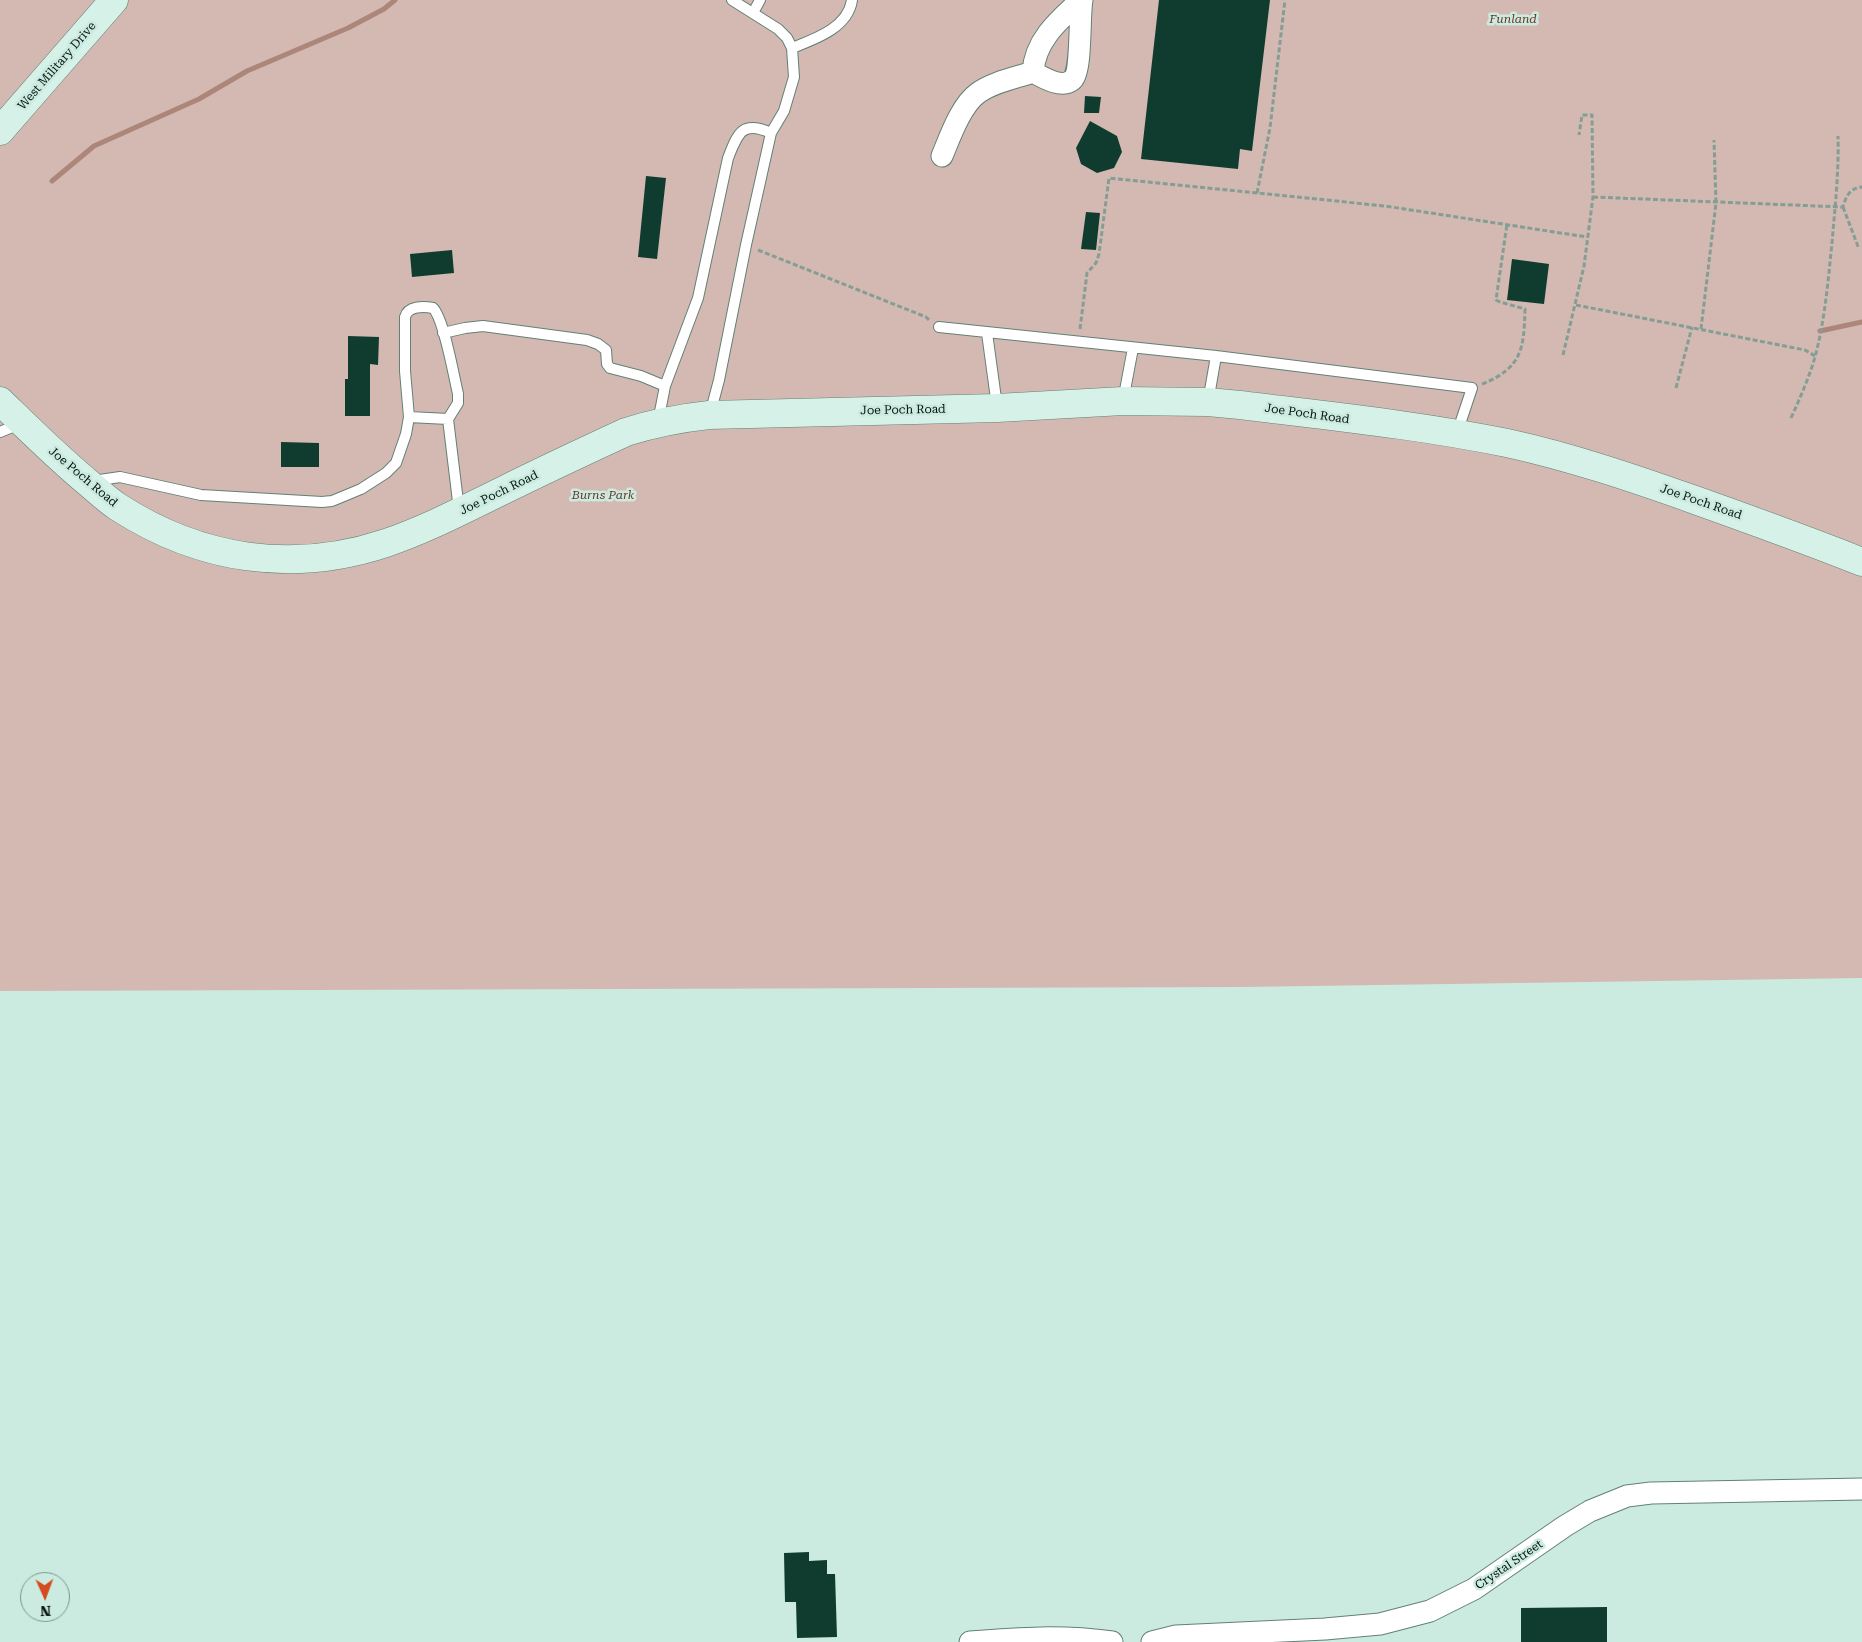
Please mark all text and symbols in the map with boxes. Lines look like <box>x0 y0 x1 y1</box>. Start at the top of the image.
park label: Funland <box>1489 12 1537 26</box>
street label: West Military Drive <box>15 19 99 113</box>
street label: Joe Poch Road <box>1264 401 1350 427</box>
street label: Joe Poch Road <box>860 402 946 418</box>
street label: Joe Poch Road <box>46 444 120 510</box>
street label: Joe Poch Road <box>457 468 541 518</box>
street label: Joe Poch Road <box>1658 481 1744 523</box>
park label: Burns Park <box>572 488 634 502</box>
street label: Crystal Street <box>1472 1537 1546 1593</box>
north arrow <box>20 1572 70 1622</box>
text: N <box>40 1603 51 1619</box>

